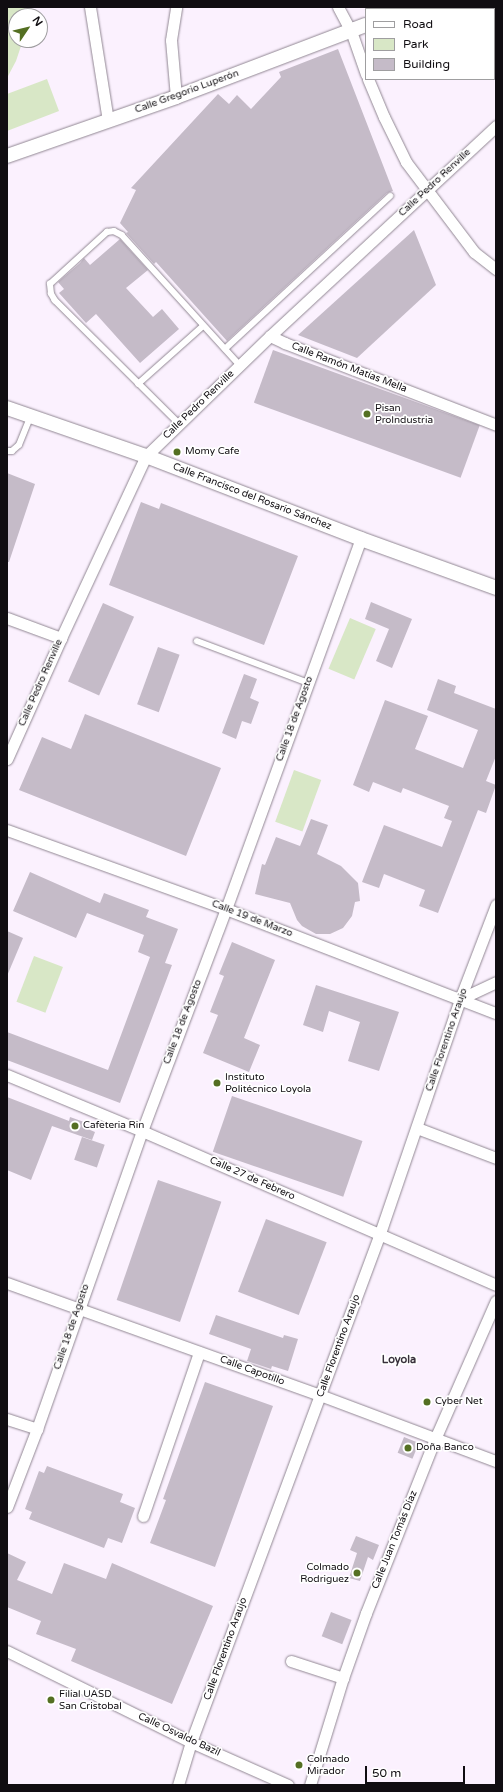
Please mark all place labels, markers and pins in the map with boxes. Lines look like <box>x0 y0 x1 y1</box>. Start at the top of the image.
place label: Pisan ProIndustria <box>375 402 433 426</box>
marker: Pisan ProIndustria <box>362 409 372 419</box>
place label: Momy Cafe <box>185 446 239 458</box>
marker: Momy Cafe <box>172 447 182 457</box>
place label: Instituto Politécnico Loyola <box>225 1071 311 1094</box>
marker: Instituto Politécnico Loyola <box>212 1078 222 1088</box>
place label: Cafeteria Rin <box>83 1120 144 1132</box>
marker: Cafeteria Rin <box>70 1121 80 1131</box>
place label: Cyber Net <box>435 1396 483 1408</box>
marker: Cyber Net <box>422 1397 432 1407</box>
place label: Doña Banco <box>416 1442 474 1454</box>
marker: Doña Banco <box>403 1443 413 1453</box>
place label: Colmado Rodriguez <box>300 1561 349 1584</box>
marker: Colmado Rodriguez <box>352 1568 362 1578</box>
place label: Filial UASD San Cristobal <box>59 1688 122 1712</box>
marker: Filial UASD San Cristobal <box>46 1695 56 1705</box>
place label: Colmado Mirador <box>307 1753 350 1776</box>
marker: Colmado Mirador <box>294 1760 304 1770</box>

